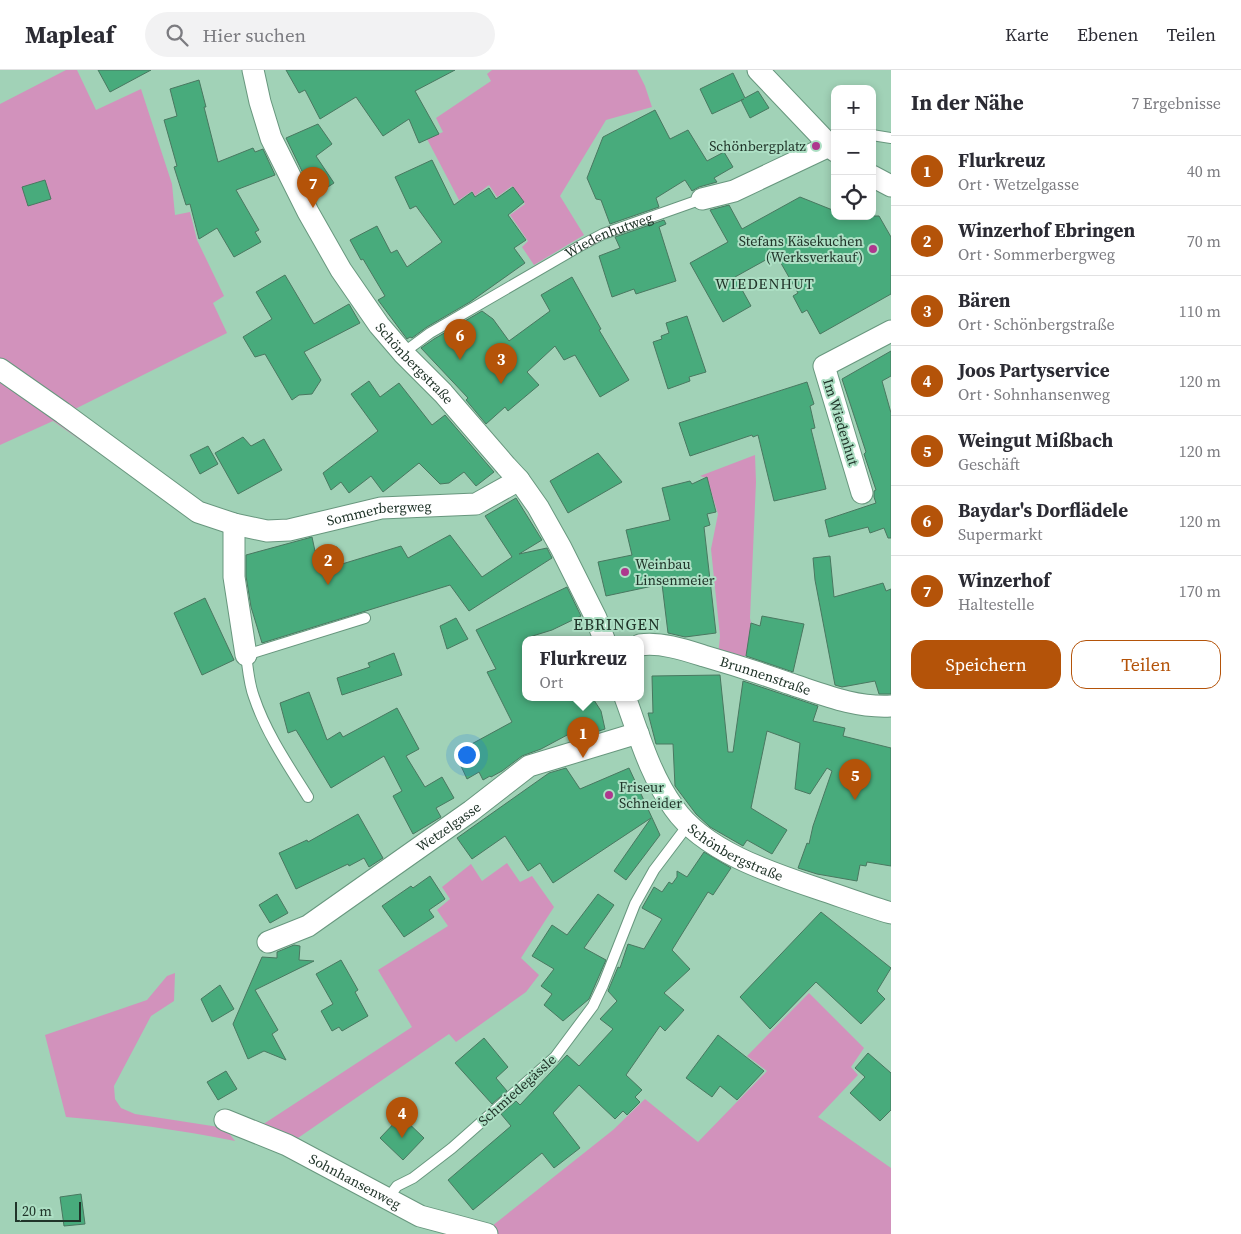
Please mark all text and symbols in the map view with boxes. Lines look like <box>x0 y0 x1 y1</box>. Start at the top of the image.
search box <box>145 12 495 57</box>
text: Mapleaf <box>25 18 115 51</box>
icon: search <box>163 21 191 49</box>
text: Hier suchen <box>203 22 306 48</box>
text: Karte <box>1005 22 1049 47</box>
text: Ebenen <box>1077 22 1138 47</box>
text: Teilen <box>1166 22 1216 47</box>
map controls <box>831 85 876 220</box>
button: + <box>831 85 876 130</box>
text: In der Nähe <box>911 88 1024 117</box>
text: 7 Ergebnisse <box>1131 92 1221 114</box>
button: − <box>831 130 876 175</box>
place label: Schönbergplatz <box>709 136 807 156</box>
marker: Schönbergplatz <box>810 140 822 152</box>
text: Flurkreuz <box>958 147 1045 173</box>
text: 1 <box>923 160 931 182</box>
text: 40 m <box>1187 160 1221 182</box>
pin: 7 <box>297 167 329 208</box>
text: Ort · Wetzelgasse <box>958 173 1079 195</box>
button: locate <box>831 175 876 220</box>
street label: Wiedenhutweg <box>561 207 655 263</box>
text: Winzerhof Ebringen <box>958 217 1135 243</box>
text: 2 <box>923 230 931 252</box>
text: 70 m <box>1187 230 1221 252</box>
place label: Stefans Käsekuchen (Werksverkauf) <box>739 231 864 267</box>
marker: Stefans Käsekuchen (Werksverkauf) <box>867 243 879 255</box>
text: Ort · Sommerbergweg <box>958 243 1115 265</box>
district label: WIEDENHUT <box>715 273 815 294</box>
text: Bären <box>958 287 1011 313</box>
text: 3 <box>923 300 931 322</box>
text: 110 m <box>1179 300 1221 322</box>
text: Ort · Schönbergstraße <box>958 313 1115 335</box>
street label: Schönbergstraße <box>371 318 458 408</box>
pin: 6 <box>444 319 476 360</box>
pin: 3 <box>485 343 517 384</box>
text: Joos Partyservice <box>958 357 1110 383</box>
text: 4 <box>923 370 931 392</box>
text: 120 m <box>1179 370 1221 392</box>
street label: Im Wiedenhut <box>818 376 864 468</box>
text: Ort · Sohnhansenweg <box>958 383 1110 405</box>
text: Weingut Mißbach <box>958 427 1113 453</box>
text: 5 <box>923 440 931 462</box>
text: 120 m <box>1179 440 1221 462</box>
text: Geschäft <box>958 453 1020 475</box>
street label: Sommerbergweg <box>325 496 432 531</box>
text: Baydar's Dorflädele <box>958 497 1128 523</box>
text: 6 <box>923 510 931 532</box>
text: 120 m <box>1179 510 1221 532</box>
text: Supermarkt <box>958 523 1042 545</box>
pin: 2 <box>312 544 344 585</box>
place label: Weinbau Linsenmeier <box>635 554 715 590</box>
marker: Weinbau Linsenmeier <box>619 566 631 578</box>
text: Winzerhof <box>958 567 1050 593</box>
text: 7 <box>923 580 931 602</box>
text: 170 m <box>1179 580 1221 602</box>
text: Haltestelle <box>958 593 1034 615</box>
district label: EBRINGEN <box>573 613 661 635</box>
popup <box>522 636 644 701</box>
button: Speichern <box>911 640 1061 689</box>
button: Teilen <box>1071 640 1221 689</box>
text: Flurkreuz <box>540 645 627 671</box>
street label: Brunnenstraße <box>718 651 814 700</box>
text: Ort <box>540 671 563 693</box>
pin: 1 <box>567 717 599 758</box>
your location <box>454 742 480 768</box>
pin: 5 <box>839 759 871 800</box>
place label: Friseur Schneider <box>619 777 682 813</box>
marker: Friseur Schneider <box>603 789 615 801</box>
street label: Wetzelgasse <box>412 797 485 857</box>
street label: Schönbergstraße <box>683 819 786 886</box>
street label: Schmiedegässle <box>474 1050 560 1130</box>
pin: 4 <box>386 1097 418 1138</box>
street label: Sohnhansenweg <box>305 1149 405 1214</box>
scale bar <box>15 1199 81 1222</box>
text: 20 m <box>22 1201 52 1221</box>

